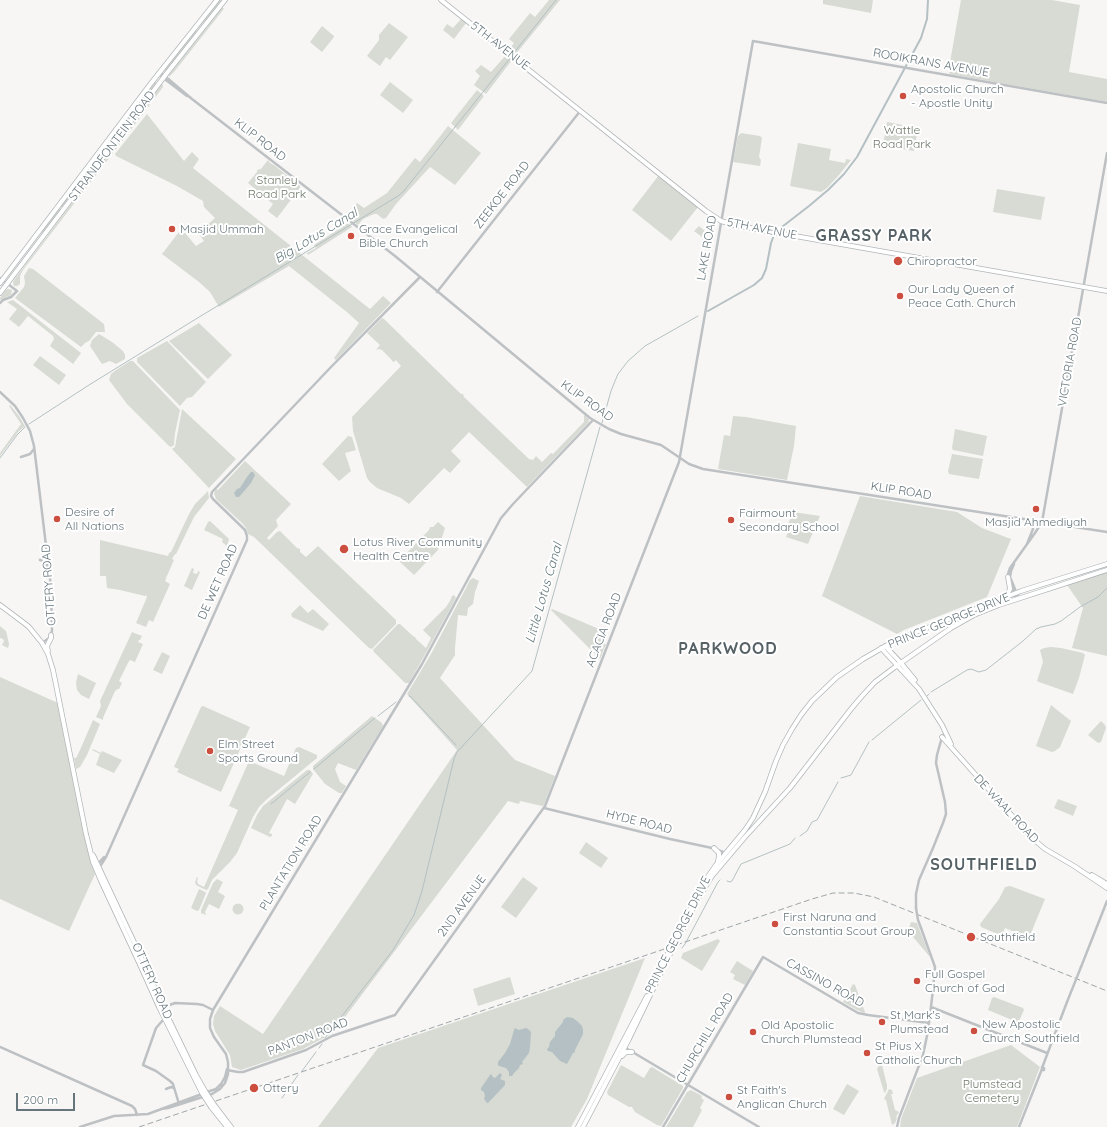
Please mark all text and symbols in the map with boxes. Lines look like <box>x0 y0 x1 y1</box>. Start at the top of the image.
street label: 5TH AVENUE <box>467 18 533 74</box>
street label: ROOIKRANS AVENUE <box>872 46 990 80</box>
place label: Apostolic Church - Apostle Unity <box>911 82 1004 110</box>
street label: STRANDFONTEIN ROAD <box>66 88 158 204</box>
marker: Apostolic Church - Apostle Unity <box>898 91 908 101</box>
street label: KLIP ROAD <box>231 115 289 165</box>
park label: Wattle Road Park <box>873 123 931 151</box>
street label: ZEEKOE ROAD <box>471 158 533 232</box>
park label: Stanley Road Park <box>248 173 306 201</box>
water label: Big Lotus Canal <box>272 205 360 267</box>
street label: LAKE ROAD <box>694 214 720 282</box>
street label: 5TH AVENUE <box>726 215 798 243</box>
place label: Masjid Ummah <box>180 222 264 236</box>
place label: Grace Evangelical Bible Church <box>359 222 458 250</box>
marker: Masjid Ummah <box>167 224 177 234</box>
district label: GRASSY PARK <box>816 226 932 246</box>
marker: Grace Evangelical Bible Church <box>346 231 356 241</box>
place label: Chiropractor <box>907 254 977 268</box>
marker: Chiropractor <box>892 255 904 267</box>
place label: Our Lady Queen of Peace Cath. Church <box>908 282 1016 310</box>
marker: Our Lady Queen of Peace Cath. Church <box>895 291 905 301</box>
street label: VICTORIA ROAD <box>1055 316 1085 408</box>
street label: KLIP ROAD <box>558 377 616 425</box>
street label: KLIP ROAD <box>870 479 932 503</box>
marker: Masjid Ahmediyah <box>1031 504 1041 514</box>
place label: Desire of All Nations <box>65 505 124 533</box>
place label: Fairmount Secondary School <box>739 506 839 534</box>
marker: Desire of All Nations <box>52 514 62 524</box>
marker: Fairmount Secondary School <box>726 515 736 525</box>
place label: Masjid Ahmediyah <box>985 515 1087 529</box>
place label: Lotus River Community Health Centre <box>353 535 482 563</box>
water label: Little Lotus Canal <box>522 541 566 645</box>
street label: DE WET ROAD <box>195 542 241 622</box>
marker: Lotus River Community Health Centre <box>338 543 350 555</box>
street label: OTTERY ROAD <box>39 544 59 626</box>
street label: PRINCE GEORGE DRIVE <box>886 590 1012 652</box>
street label: ACACIA ROAD <box>583 591 625 669</box>
district label: PARKWOOD <box>678 639 778 659</box>
place label: Elm Street Sports Ground <box>218 737 298 765</box>
marker: Elm Street Sports Ground <box>205 746 215 756</box>
street label: DE WAAL ROAD <box>970 772 1042 846</box>
street label: HYDE ROAD <box>605 807 673 837</box>
street label: PLANTATION ROAD <box>257 813 325 913</box>
district label: SOUTHFIELD <box>930 855 1038 875</box>
street label: 2ND AVENUE <box>435 872 489 940</box>
street label: PRINCE GEORGE DRIVE <box>642 874 714 996</box>
place label: First Naruna and Constantia Scout Group <box>783 910 915 938</box>
marker: First Naruna and Constantia Scout Group <box>770 919 780 929</box>
place label: Southfield <box>980 930 1035 944</box>
marker: Southfield <box>965 931 977 943</box>
street label: OTTERY ROAD <box>129 941 175 1021</box>
street label: CASSINO ROAD <box>784 956 866 1010</box>
place label: Full Gospel Church of God <box>925 967 1005 995</box>
marker: Full Gospel Church of God <box>912 976 922 986</box>
street label: CHURCHILL ROAD <box>673 990 737 1086</box>
place label: St Mark's Plumstead <box>890 1008 949 1036</box>
street label: PANTON ROAD <box>266 1015 350 1059</box>
marker: St Mark's Plumstead <box>877 1017 887 1027</box>
place label: New Apostolic Church Southfield <box>982 1017 1079 1045</box>
place label: Old Apostolic Church Plumstead <box>761 1018 862 1046</box>
marker: New Apostolic Church Southfield <box>969 1026 979 1036</box>
marker: Old Apostolic Church Plumstead <box>748 1027 758 1037</box>
place label: St Pius X Catholic Church <box>875 1039 962 1067</box>
marker: St Pius X Catholic Church <box>862 1048 872 1058</box>
park label: Plumstead Cemetery <box>963 1077 1021 1105</box>
place label: Ottery <box>263 1081 298 1095</box>
marker: Ottery <box>248 1082 260 1094</box>
place label: St Faith's Anglican Church <box>737 1083 827 1111</box>
scale bar <box>18 1085 77 1111</box>
text: 200 m <box>23 1092 58 1107</box>
marker: St Faith's Anglican Church <box>724 1092 734 1102</box>

